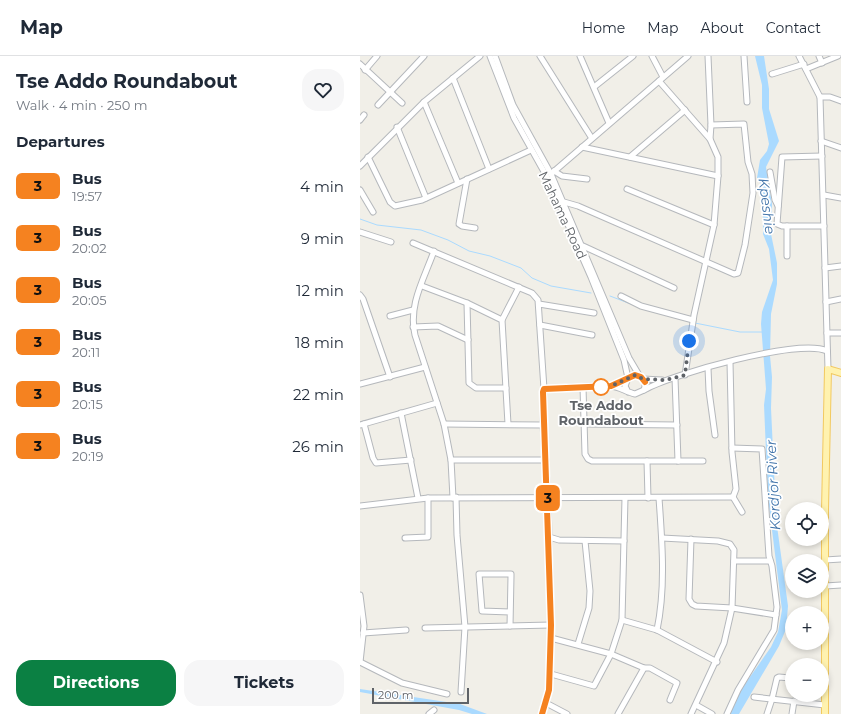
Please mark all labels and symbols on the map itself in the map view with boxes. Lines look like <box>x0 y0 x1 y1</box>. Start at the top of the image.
street label: Mahama Road <box>536 168 590 262</box>
water label: Kpeshie <box>755 177 779 235</box>
your location <box>679 331 699 351</box>
marker: Tse Addo Roundabout <box>592 378 610 396</box>
place label: Tse Addo Roundabout <box>558 397 644 428</box>
water label: Kordjor River <box>762 439 784 531</box>
line badge: 3 <box>535 485 561 511</box>
scale bar <box>372 686 469 705</box>

